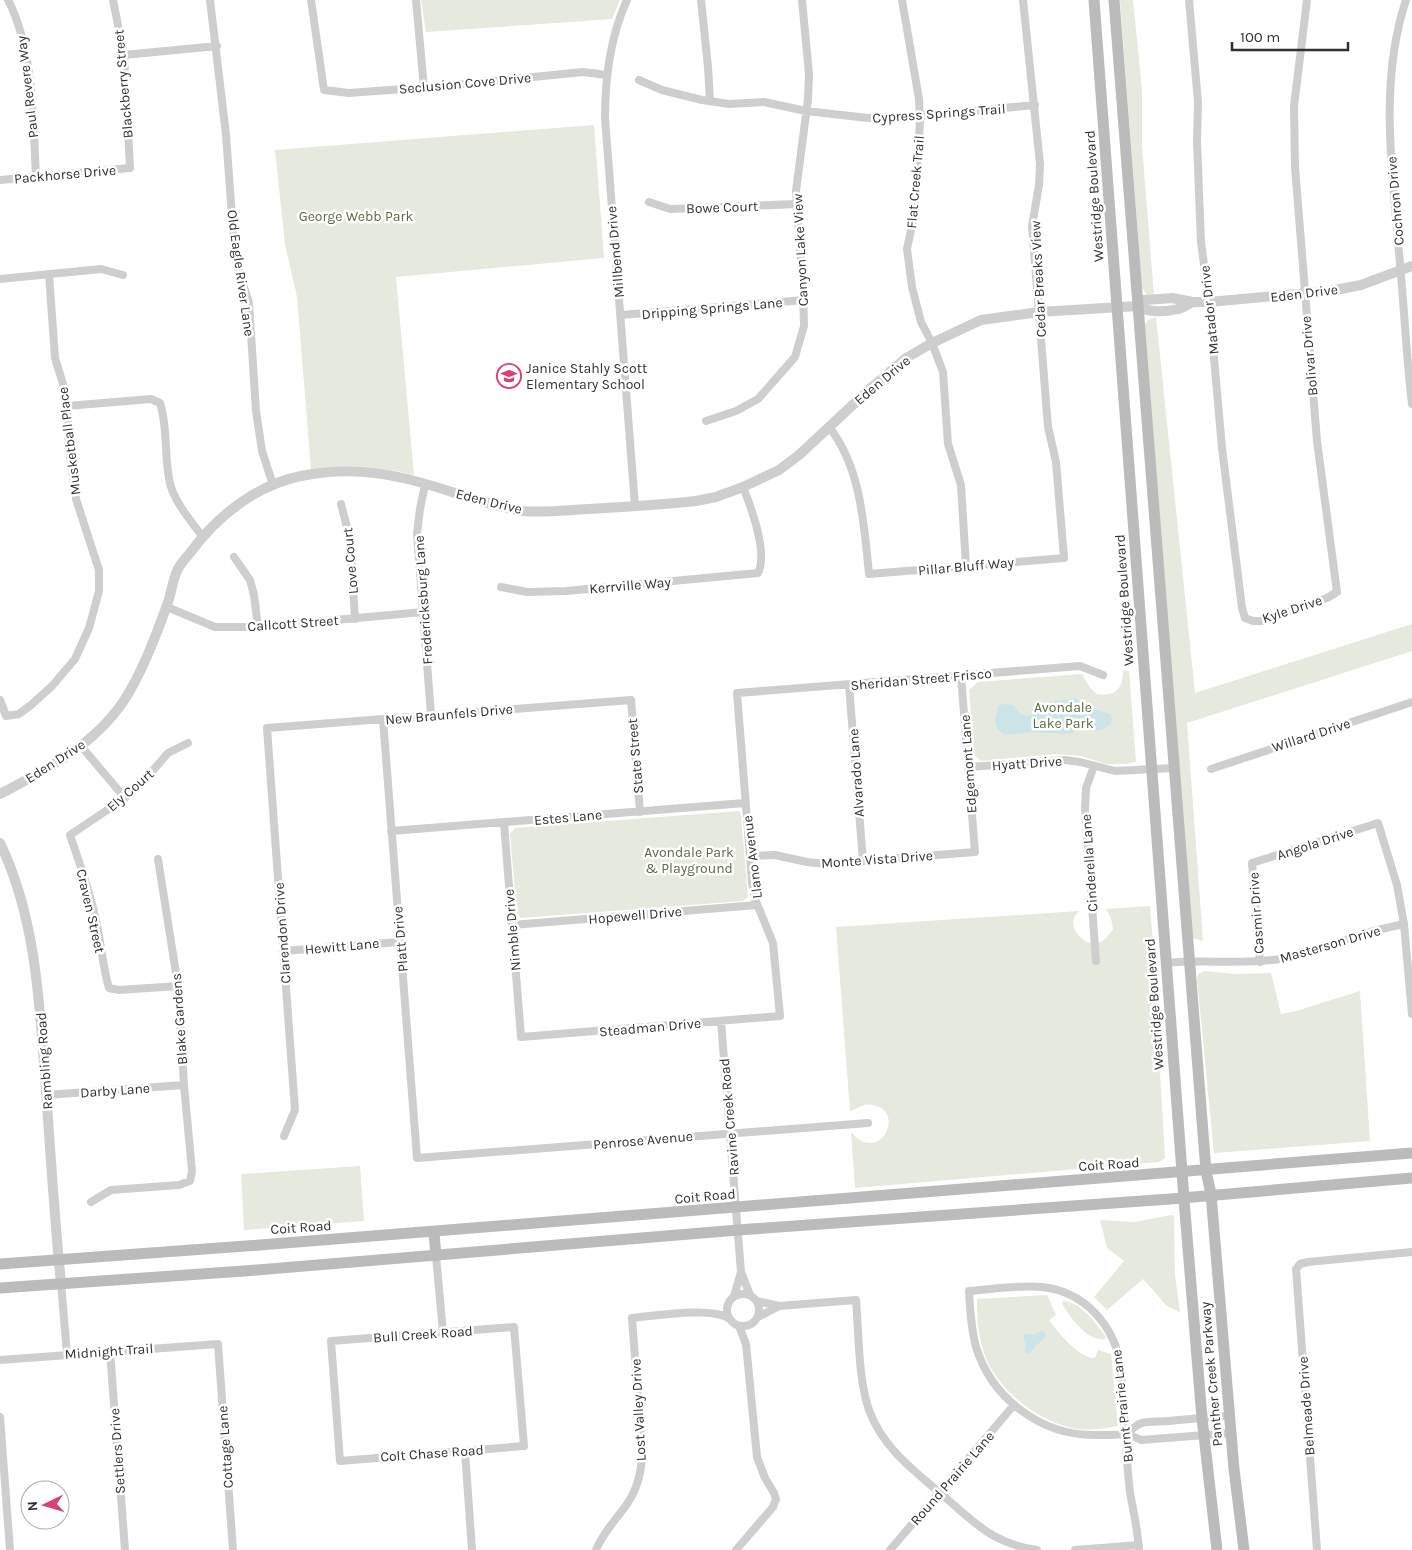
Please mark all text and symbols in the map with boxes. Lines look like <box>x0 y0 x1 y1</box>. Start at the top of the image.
scale bar <box>1232 20 1348 52</box>
text: 100 m <box>1240 28 1280 46</box>
street label: Blackberry Street <box>110 29 137 139</box>
street label: Paul Revere Way <box>13 34 42 139</box>
street label: Seclusion Cove Drive <box>398 69 532 98</box>
street label: Cypress Springs Trail <box>872 100 1006 127</box>
street label: Westridge Boulevard <box>1081 130 1108 262</box>
street label: Flat Creek Trail <box>903 135 928 229</box>
street label: Cochron Drive <box>1383 156 1408 246</box>
street label: Packhorse Drive <box>13 162 117 187</box>
street label: Canyon Lake View <box>789 193 812 307</box>
street label: Bowe Court <box>686 198 758 217</box>
street label: Millbend Drive <box>603 205 628 299</box>
park label: George Webb Park <box>299 208 413 225</box>
street label: Old Eagle River Lane <box>223 209 258 338</box>
street label: Cedar Breaks View <box>1027 220 1050 338</box>
street label: Matador Drive <box>1196 265 1223 355</box>
street label: Eden Drive <box>1269 281 1339 306</box>
street label: Dripping Springs Lane <box>641 294 783 323</box>
street label: Bolivar Drive <box>1298 315 1321 397</box>
street label: Eden Drive <box>851 352 914 409</box>
place label: Janice Stahly Scott Elementary School <box>526 360 647 393</box>
school or university icon: Janice Stahly Scott Elementary School <box>496 363 522 389</box>
street label: Musketball Place <box>54 386 85 496</box>
street label: Eden Drive <box>454 485 524 518</box>
street label: Love Court <box>339 527 362 595</box>
street label: Westridge Boulevard <box>1111 534 1138 666</box>
street label: Fredericksburg Lane <box>411 535 436 665</box>
street label: Pillar Bluff Way <box>917 554 1015 579</box>
street label: Kerrville Way <box>589 573 672 598</box>
street label: Kyle Drive <box>1260 592 1324 627</box>
street label: Callcott Street <box>247 612 339 635</box>
street label: Sheridan Street Frisco <box>850 665 992 694</box>
park label: Avondale Lake Park <box>1032 699 1094 732</box>
street label: New Braunfels Drive <box>385 700 514 729</box>
street label: Edgemont Lane <box>957 714 980 814</box>
street label: Willard Drive <box>1270 715 1353 756</box>
street label: State Street <box>624 718 647 794</box>
street label: Alvarado Lane <box>845 728 868 818</box>
street label: Eden Drive <box>22 736 88 787</box>
street label: Hyatt Drive <box>991 753 1063 774</box>
street label: Ely Court <box>103 765 157 815</box>
street label: Estes Lane <box>533 806 603 829</box>
street label: Llano Avenue <box>739 814 766 899</box>
street label: Cinderella Lane <box>1078 814 1101 912</box>
street label: Angola Drive <box>1275 823 1356 864</box>
park label: Avondale Park & Playground <box>644 844 734 877</box>
street label: Monte Vista Drive <box>821 847 934 872</box>
street label: Craven Street <box>73 867 108 955</box>
street label: Casmir Drive <box>1245 871 1268 954</box>
street label: Clarendon Drive <box>270 882 295 984</box>
street label: Nimble Drive <box>500 888 525 972</box>
street label: Hopewell Drive <box>588 903 682 928</box>
street label: Platt Drive <box>389 905 412 973</box>
street label: Masterson Drive <box>1278 922 1382 967</box>
street label: Hewitt Lane <box>304 935 380 958</box>
street label: Westridge Boulevard <box>1141 938 1168 1070</box>
street label: Blake Gardens <box>168 973 191 1065</box>
street label: Rambling Road <box>33 1012 56 1110</box>
street label: Steadman Drive <box>598 1015 702 1040</box>
street label: Ravine Creek Road <box>716 1057 743 1176</box>
street label: Darby Lane <box>80 1080 151 1101</box>
street label: Penrose Avenue <box>592 1128 694 1153</box>
street label: Coit Road <box>1078 1154 1140 1175</box>
street label: Coit Road <box>674 1185 736 1208</box>
street label: Coit Road <box>270 1217 332 1238</box>
street label: Panther Creek Parkway <box>1197 1300 1226 1447</box>
street label: Bull Creek Road <box>373 1323 473 1346</box>
street label: Midnight Trail <box>64 1340 154 1363</box>
street label: Burnt Prairie Lane <box>1108 1349 1137 1463</box>
street label: Belmeade Drive <box>1295 1356 1318 1456</box>
street label: Lost Valley Drive <box>627 1358 650 1462</box>
street label: Cottage Lane <box>214 1405 237 1489</box>
street label: Settlers Drive <box>106 1408 129 1494</box>
street label: Round Prairie Lane <box>907 1428 998 1529</box>
street label: Colt Chase Road <box>380 1441 484 1466</box>
north arrow <box>20 1480 70 1530</box>
text: N <box>24 1500 41 1512</box>

